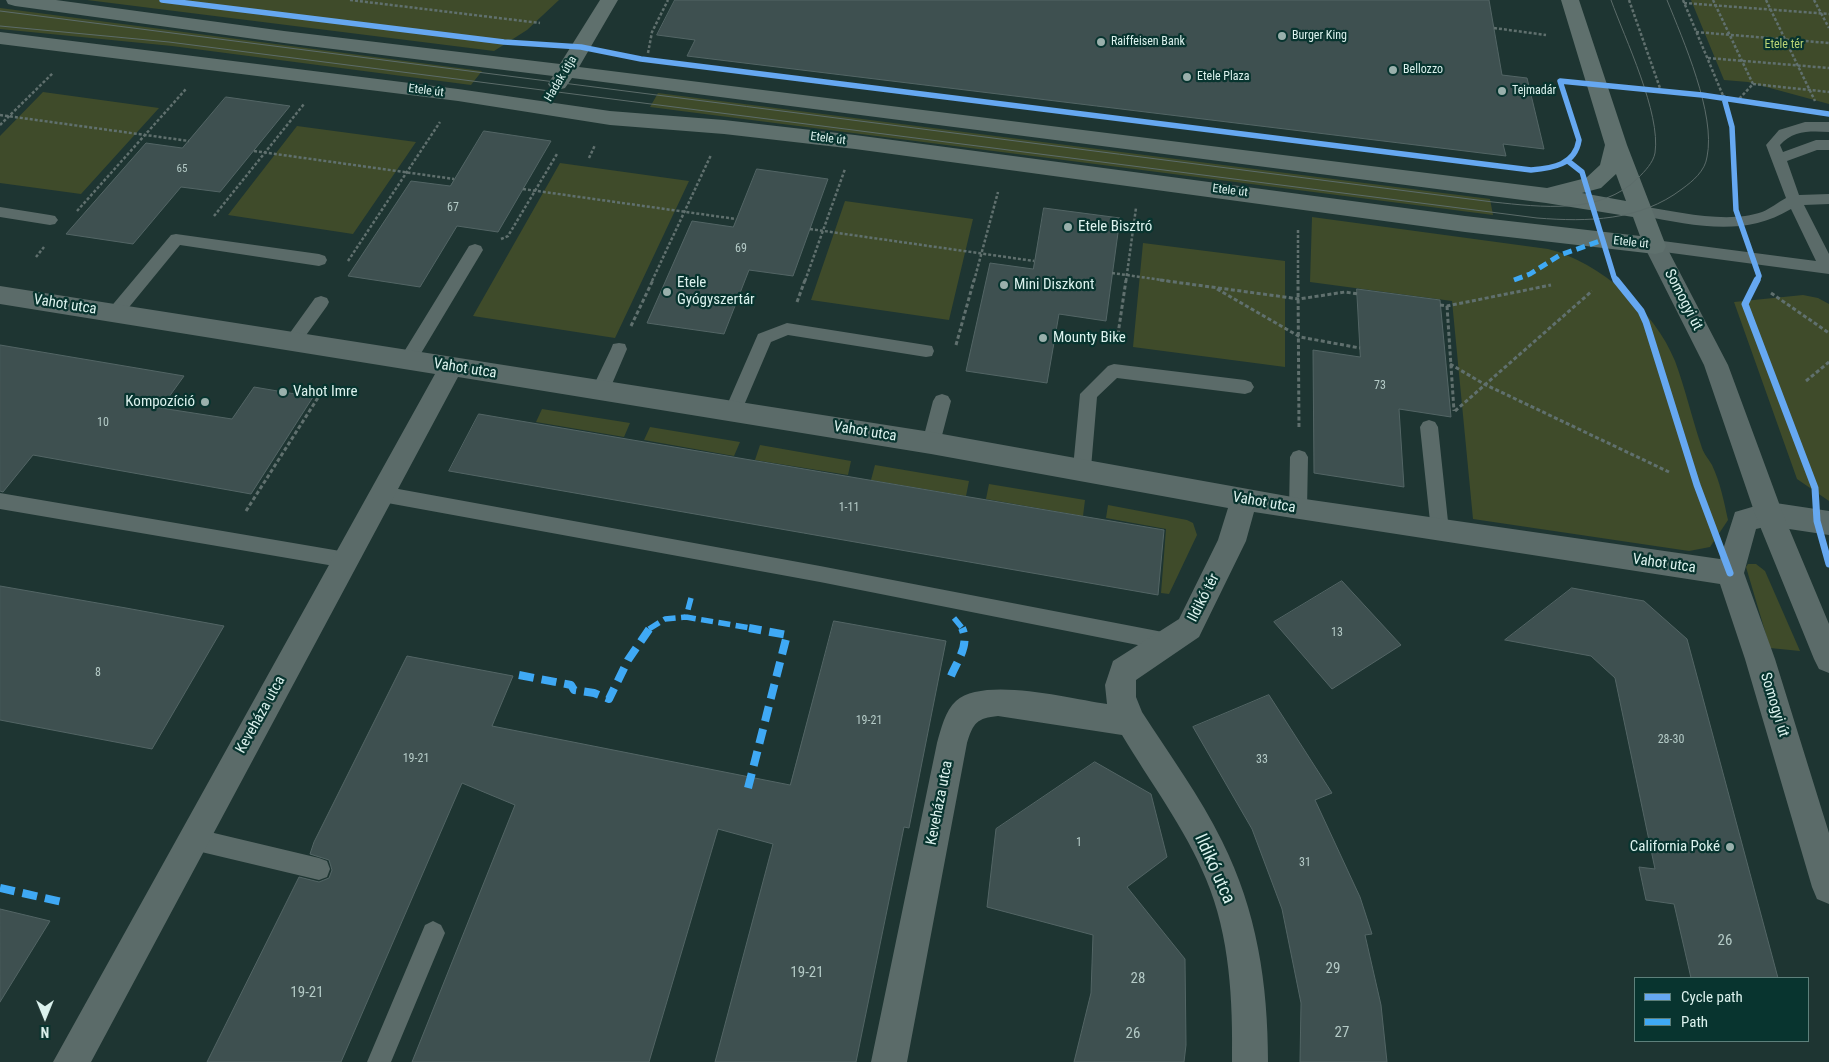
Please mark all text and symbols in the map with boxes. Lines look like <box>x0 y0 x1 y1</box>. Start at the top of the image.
place label: Burger King <box>1292 29 1347 43</box>
marker: Burger King <box>1276 30 1288 42</box>
place label: Raiffeisen Bank <box>1111 35 1185 49</box>
marker: Raiffeisen Bank <box>1095 36 1107 48</box>
park label: Etele tér <box>1764 38 1804 52</box>
street label: Hadak útja <box>542 54 580 104</box>
place label: Bellozzo <box>1403 63 1443 77</box>
marker: Bellozzo <box>1387 64 1399 76</box>
place label: Etele Plaza <box>1197 70 1249 84</box>
marker: Etele Plaza <box>1181 71 1193 83</box>
street label: Etele út <box>407 82 445 100</box>
place label: Tejmadár <box>1512 84 1556 98</box>
marker: Tejmadár <box>1496 85 1508 97</box>
street label: Etele út <box>809 130 847 148</box>
house number: 65 <box>177 162 187 176</box>
street label: Etele út <box>1211 182 1249 200</box>
house number: 67 <box>447 201 459 215</box>
place label: Etele Bisztró <box>1078 218 1152 236</box>
marker: Etele Bisztró <box>1062 221 1074 233</box>
street label: Etele út <box>1613 234 1649 252</box>
house number: 69 <box>735 242 747 256</box>
street label: Somogyi út <box>1660 266 1706 334</box>
place label: Etele Gyógyszertár <box>677 274 755 309</box>
place label: Mini Diszkont <box>1014 276 1094 294</box>
marker: Mini Diszkont <box>998 279 1010 291</box>
marker: Etele Gyógyszertár <box>661 286 673 298</box>
street label: Vahot utca <box>32 291 98 319</box>
place label: Mounty Bike <box>1053 329 1126 347</box>
marker: Mounty Bike <box>1037 332 1049 344</box>
street label: Vahot utca <box>432 355 498 383</box>
house number: 73 <box>1374 379 1386 393</box>
place label: Vahot Imre <box>293 383 357 401</box>
marker: Vahot Imre <box>277 386 289 398</box>
place label: Kompozíció <box>125 393 195 411</box>
marker: Kompozíció <box>199 396 211 408</box>
house number: 10 <box>97 416 109 430</box>
street label: Vahot utca <box>832 418 898 446</box>
street label: Vahot utca <box>1231 489 1297 517</box>
house number: 1-11 <box>839 501 859 515</box>
street label: Vahot utca <box>1631 551 1697 577</box>
street label: Ildikó tér <box>1184 571 1224 625</box>
house number: 13 <box>1331 626 1343 640</box>
house number: 8 <box>95 666 101 680</box>
street label: Somogyi út <box>1756 671 1792 739</box>
street label: Keveháza utca <box>232 673 290 757</box>
house number: 19-21 <box>856 714 882 728</box>
house number: 28-30 <box>1658 733 1684 747</box>
house number: 19-21 <box>403 752 429 766</box>
house number: 33 <box>1256 753 1268 767</box>
street label: Keveháza utca <box>923 759 957 847</box>
street label: Ildikó utca <box>1189 831 1239 907</box>
house number: 1 <box>1076 836 1082 850</box>
place label: California Poké <box>1630 838 1720 856</box>
marker: California Poké <box>1724 841 1736 853</box>
house number: 31 <box>1299 856 1311 870</box>
house number: 26 <box>1718 932 1732 950</box>
house number: 29 <box>1326 960 1340 978</box>
house number: 19-21 <box>790 964 824 982</box>
house number: 28 <box>1131 970 1145 988</box>
legend <box>1634 977 1809 1042</box>
house number: 19-21 <box>290 984 324 1002</box>
text: Cycle path <box>1681 988 1743 1006</box>
north arrow <box>20 992 70 1042</box>
text: Path <box>1681 1013 1708 1031</box>
text: N <box>41 1024 49 1040</box>
house number: 27 <box>1335 1024 1349 1042</box>
house number: 26 <box>1126 1025 1140 1043</box>

